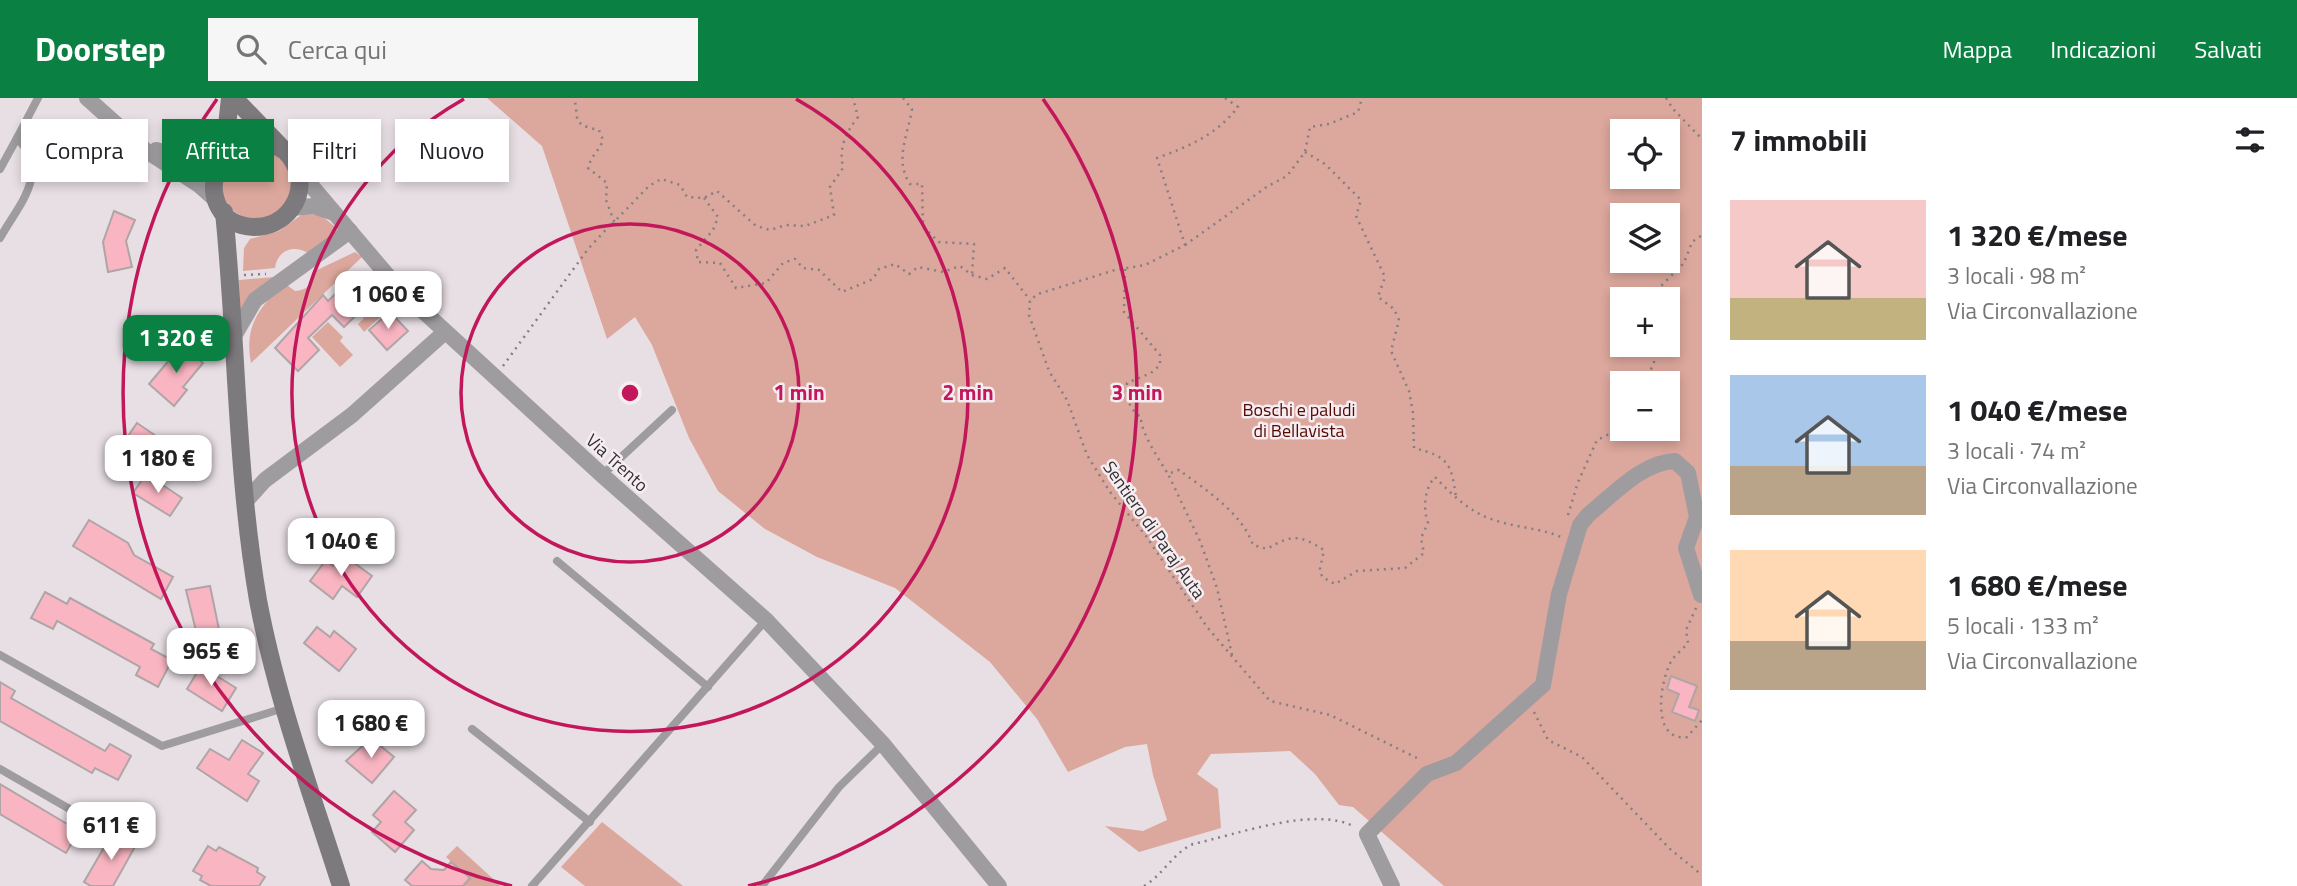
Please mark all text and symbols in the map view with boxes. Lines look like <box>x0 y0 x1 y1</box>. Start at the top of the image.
search box <box>208 18 698 81</box>
text: Doorstep <box>35 24 166 74</box>
icon: search <box>232 30 270 68</box>
text: Cerca qui <box>288 30 387 69</box>
text: Mappa <box>1943 31 2012 67</box>
text: Indicazioni <box>2050 31 2156 67</box>
text: Salvati <box>2194 31 2262 67</box>
text: 7 immobili <box>1730 117 1867 163</box>
chip: Compra <box>21 119 148 182</box>
chip: Affitta <box>162 119 274 182</box>
chip: Filtri <box>288 119 381 182</box>
chip: Nuovo <box>395 119 509 182</box>
map controls <box>1610 119 1680 441</box>
button: locate <box>1610 119 1680 189</box>
icon: filters <box>2231 121 2269 159</box>
button: layers <box>1610 203 1680 273</box>
text: 1 320 €/mese <box>1947 212 2127 258</box>
icon: home <box>1786 228 1870 312</box>
text: 3 locali · 98 m² <box>1947 258 2086 293</box>
pin: 1 060 € <box>323 272 453 331</box>
text: 1 060 € <box>351 276 425 311</box>
button: + <box>1610 287 1680 357</box>
text: Via Circonvallazione <box>1947 293 2138 328</box>
pin: 1 320 € <box>111 316 241 375</box>
text: 1 320 € <box>139 320 213 355</box>
button: − <box>1610 371 1680 441</box>
text: 1 min <box>773 376 825 408</box>
text: 2 min <box>942 376 994 408</box>
text: 3 min <box>1111 376 1163 408</box>
centre of rings <box>618 381 642 405</box>
text: 1 040 €/mese <box>1947 387 2127 433</box>
park label: Boschi e paludi di Bellavista <box>1242 396 1356 444</box>
icon: home <box>1786 403 1870 487</box>
street label: Via Trento <box>580 427 655 498</box>
text: 3 locali · 74 m² <box>1947 433 2086 468</box>
pin: 1 180 € <box>93 436 223 495</box>
text: 1 180 € <box>121 440 195 475</box>
street label: Sentiero di Paraj Auta <box>1097 455 1212 604</box>
text: Via Circonvallazione <box>1947 468 2138 503</box>
pin: 1 040 € <box>276 518 406 578</box>
text: 1 040 € <box>304 523 378 558</box>
text: 1 680 €/mese <box>1947 562 2127 608</box>
icon: home <box>1786 578 1870 662</box>
text: 5 locali · 133 m² <box>1947 608 2099 643</box>
pin: 965 € <box>162 628 260 688</box>
text: 965 € <box>183 633 239 668</box>
text: Via Circonvallazione <box>1947 643 2138 678</box>
pin: 1 680 € <box>306 700 436 760</box>
text: 1 680 € <box>334 705 408 740</box>
pin: 611 € <box>62 802 160 862</box>
text: 611 € <box>83 807 139 842</box>

